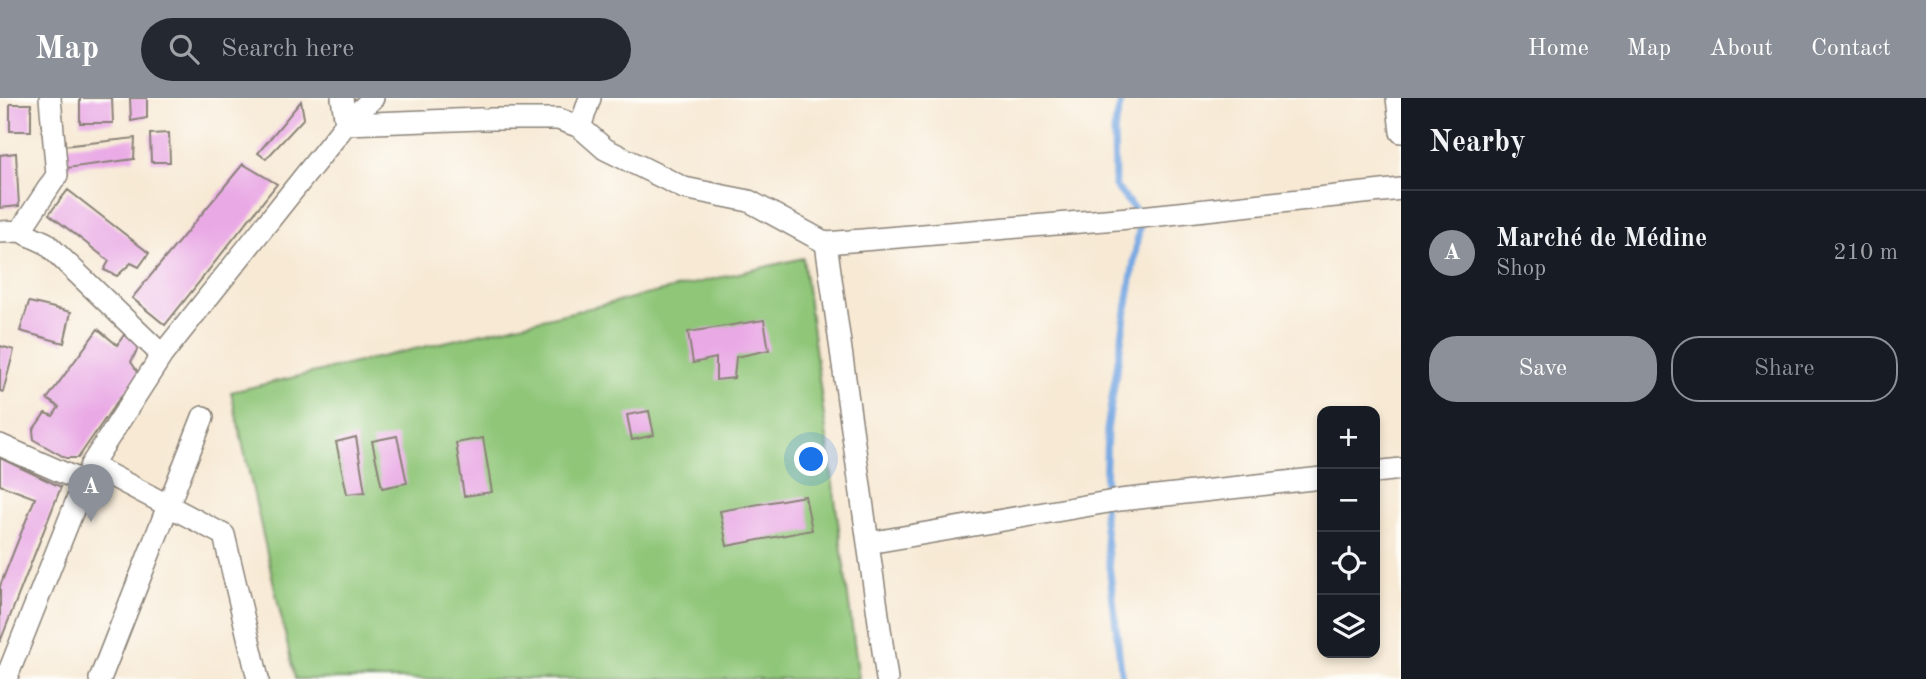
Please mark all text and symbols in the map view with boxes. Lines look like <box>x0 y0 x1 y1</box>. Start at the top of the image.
search box <box>141 18 631 81</box>
icon: search <box>165 30 203 68</box>
text: Map <box>35 33 99 66</box>
text: Search here <box>221 36 354 62</box>
text: Home <box>1528 37 1589 61</box>
text: Map <box>1627 37 1671 61</box>
text: About <box>1709 37 1773 61</box>
text: Contact <box>1811 37 1891 61</box>
text: Nearby <box>1429 128 1526 158</box>
text: Marché de Médine <box>1496 226 1707 252</box>
text: A <box>1443 241 1461 264</box>
text: 210 m <box>1833 241 1898 264</box>
text: Shop <box>1496 257 1546 280</box>
button: Save <box>1429 336 1657 402</box>
button: Share <box>1671 336 1898 402</box>
map controls <box>1317 406 1380 658</box>
button: + <box>1317 406 1380 469</box>
your location <box>794 442 828 476</box>
pin: A <box>68 464 114 522</box>
button: − <box>1317 469 1380 532</box>
button: locate <box>1317 532 1380 595</box>
button: layers <box>1317 595 1380 658</box>

